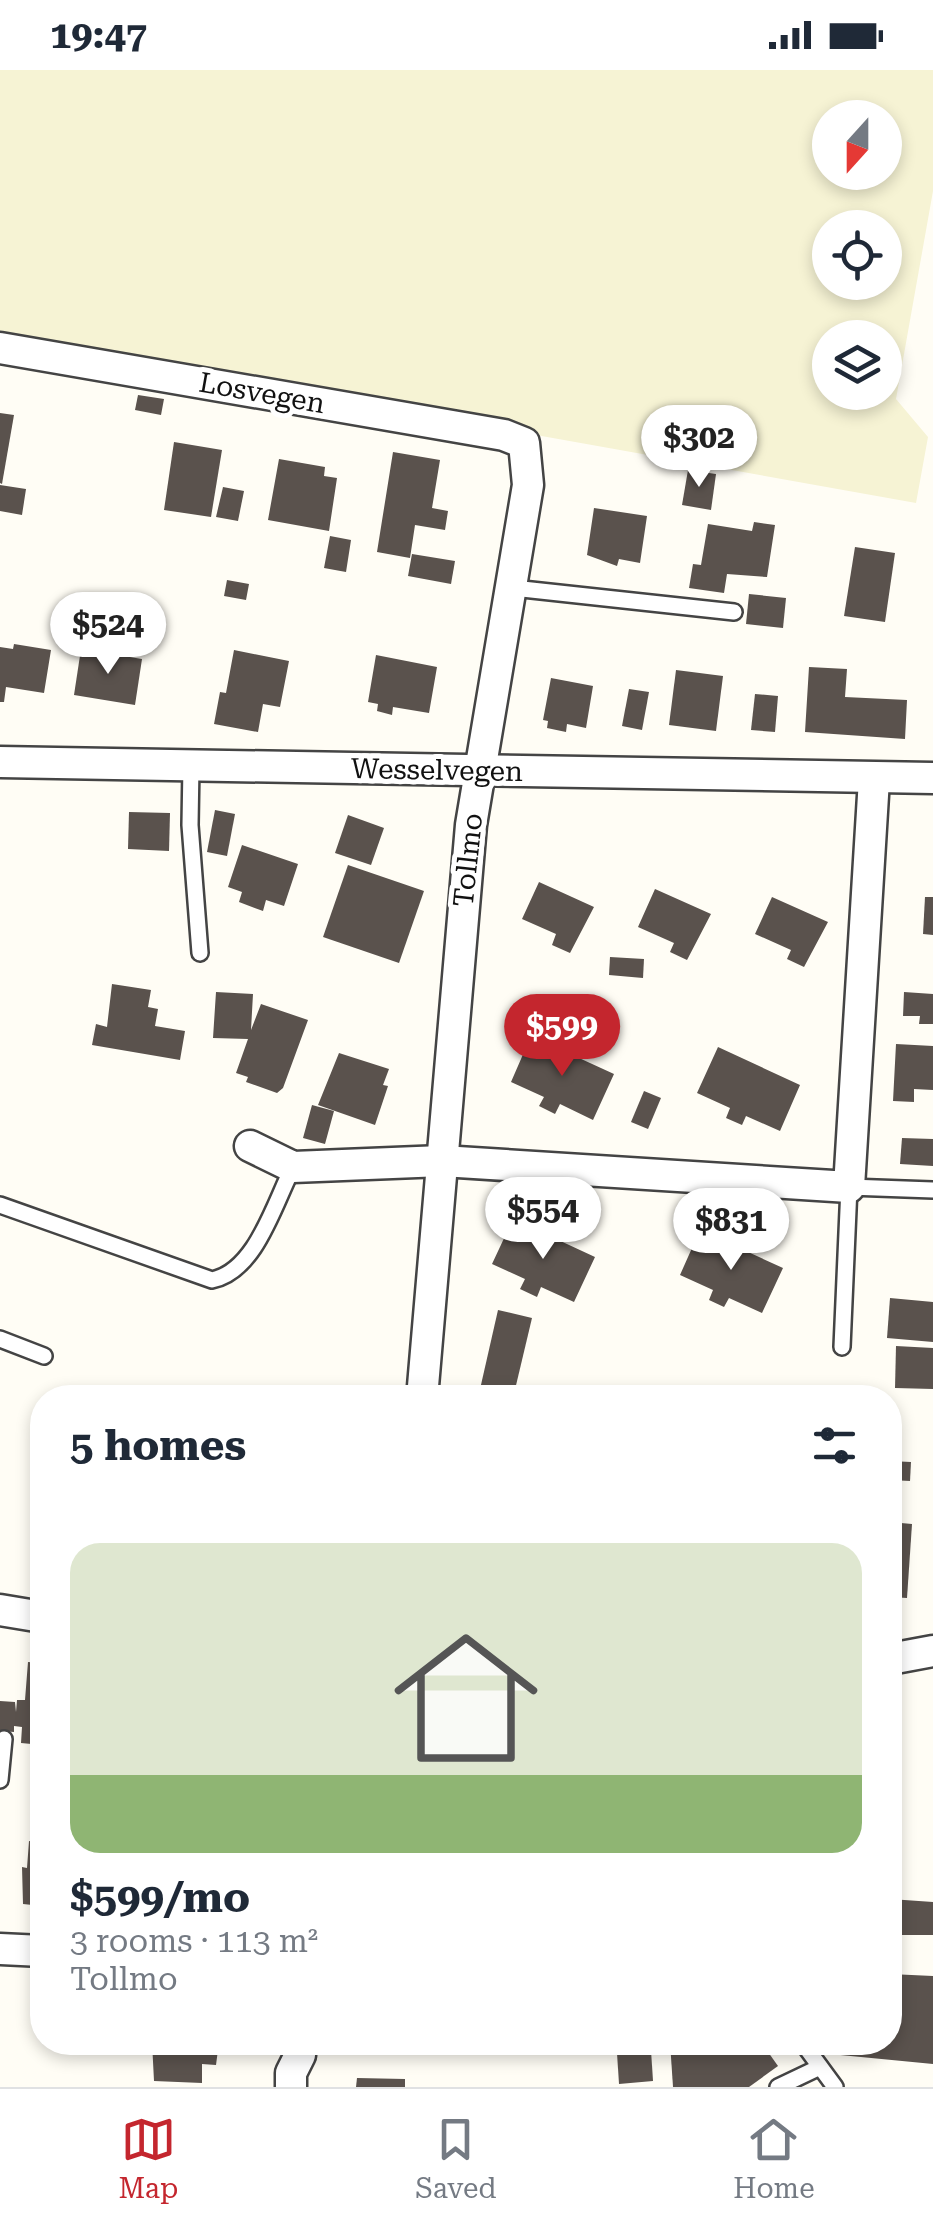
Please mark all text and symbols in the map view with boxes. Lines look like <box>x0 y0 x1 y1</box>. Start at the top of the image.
text: 19:47 <box>50 13 147 57</box>
north arrow <box>812 100 902 190</box>
map controls <box>812 100 902 410</box>
button: locate <box>812 210 902 300</box>
button: layers <box>812 320 902 410</box>
street label: Losvegen <box>196 366 328 420</box>
pin: $302 <box>640 405 758 490</box>
text: $302 <box>663 418 735 456</box>
pin: $524 <box>49 592 167 677</box>
text: $524 <box>72 605 144 643</box>
street label: Wesselvegen <box>351 752 523 788</box>
street label: Tollmo <box>447 811 489 909</box>
pin: $599 <box>503 994 621 1079</box>
text: $599 <box>526 1007 598 1045</box>
pin: $554 <box>484 1177 602 1262</box>
pin: $831 <box>672 1188 790 1273</box>
text: $554 <box>507 1190 579 1228</box>
text: $831 <box>695 1201 767 1239</box>
icon: filters <box>807 1418 862 1473</box>
text: 5 homes <box>70 1421 246 1470</box>
icon: home <box>376 1608 556 1788</box>
text: $599/mo <box>70 1873 250 1922</box>
text: 3 rooms · 113 m² <box>70 1922 318 1960</box>
text: Tollmo <box>70 1960 178 1998</box>
tab: Map <box>118 2112 178 2205</box>
tab: Saved <box>415 2112 496 2205</box>
tab: Home <box>733 2112 815 2205</box>

